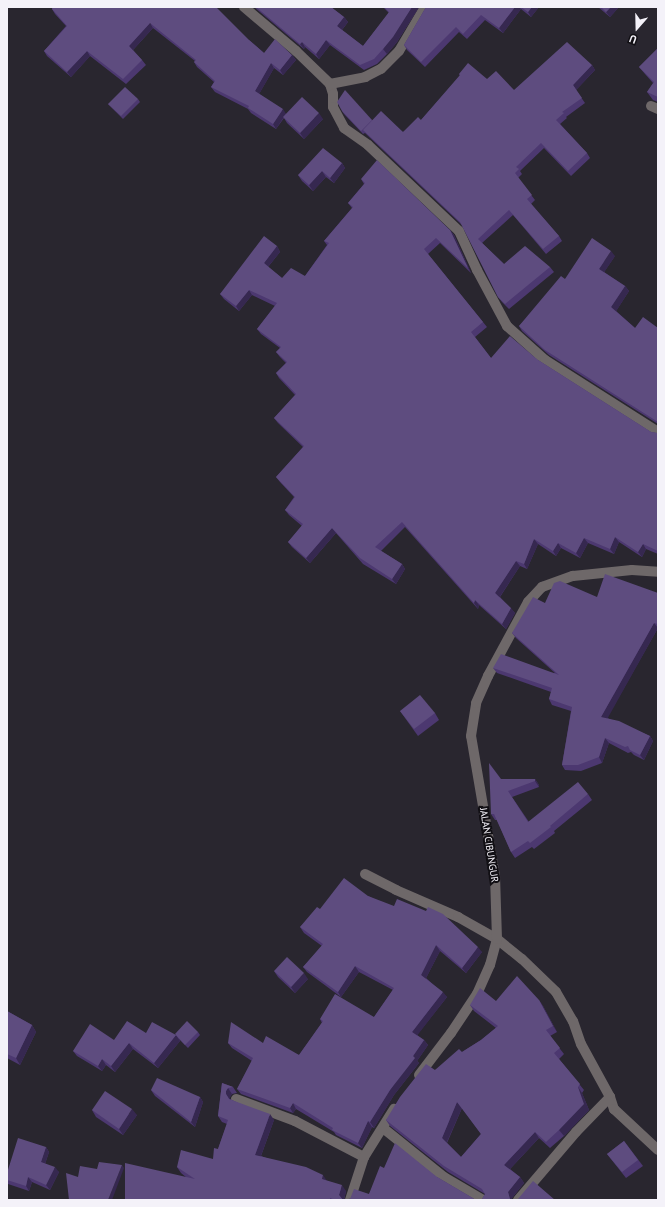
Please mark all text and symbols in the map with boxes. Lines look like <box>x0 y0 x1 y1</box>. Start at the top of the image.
north arrow <box>617 8 657 48</box>
text: U <box>627 32 639 47</box>
street label: JALAN CIBUNGUR <box>477 807 501 883</box>

